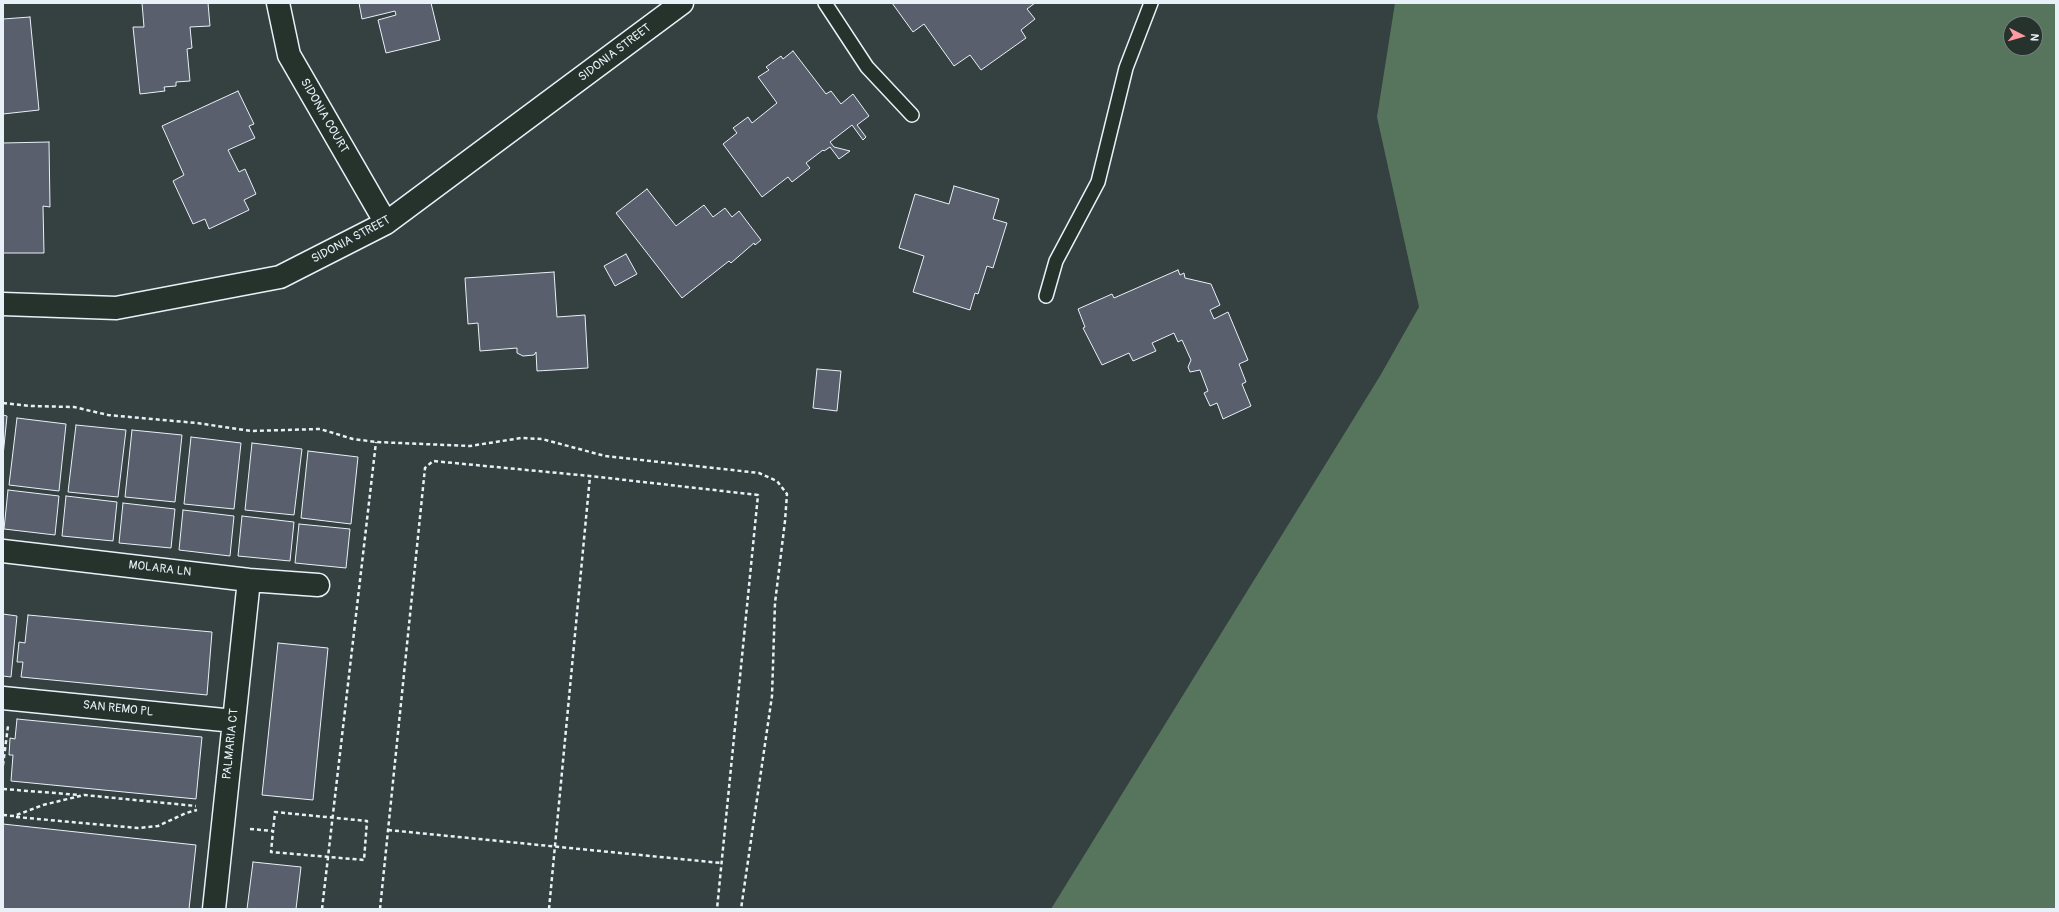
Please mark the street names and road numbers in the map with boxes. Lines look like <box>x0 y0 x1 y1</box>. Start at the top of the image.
street label: SIDONIA STREET <box>576 21 654 85</box>
street label: SIDONIA COURT <box>297 76 351 156</box>
street label: SIDONIA STREET <box>309 213 393 267</box>
street label: MOLARA LN <box>128 558 192 580</box>
street label: SAN REMO PL <box>82 698 154 720</box>
street label: PALMARIA CT <box>220 708 242 780</box>

